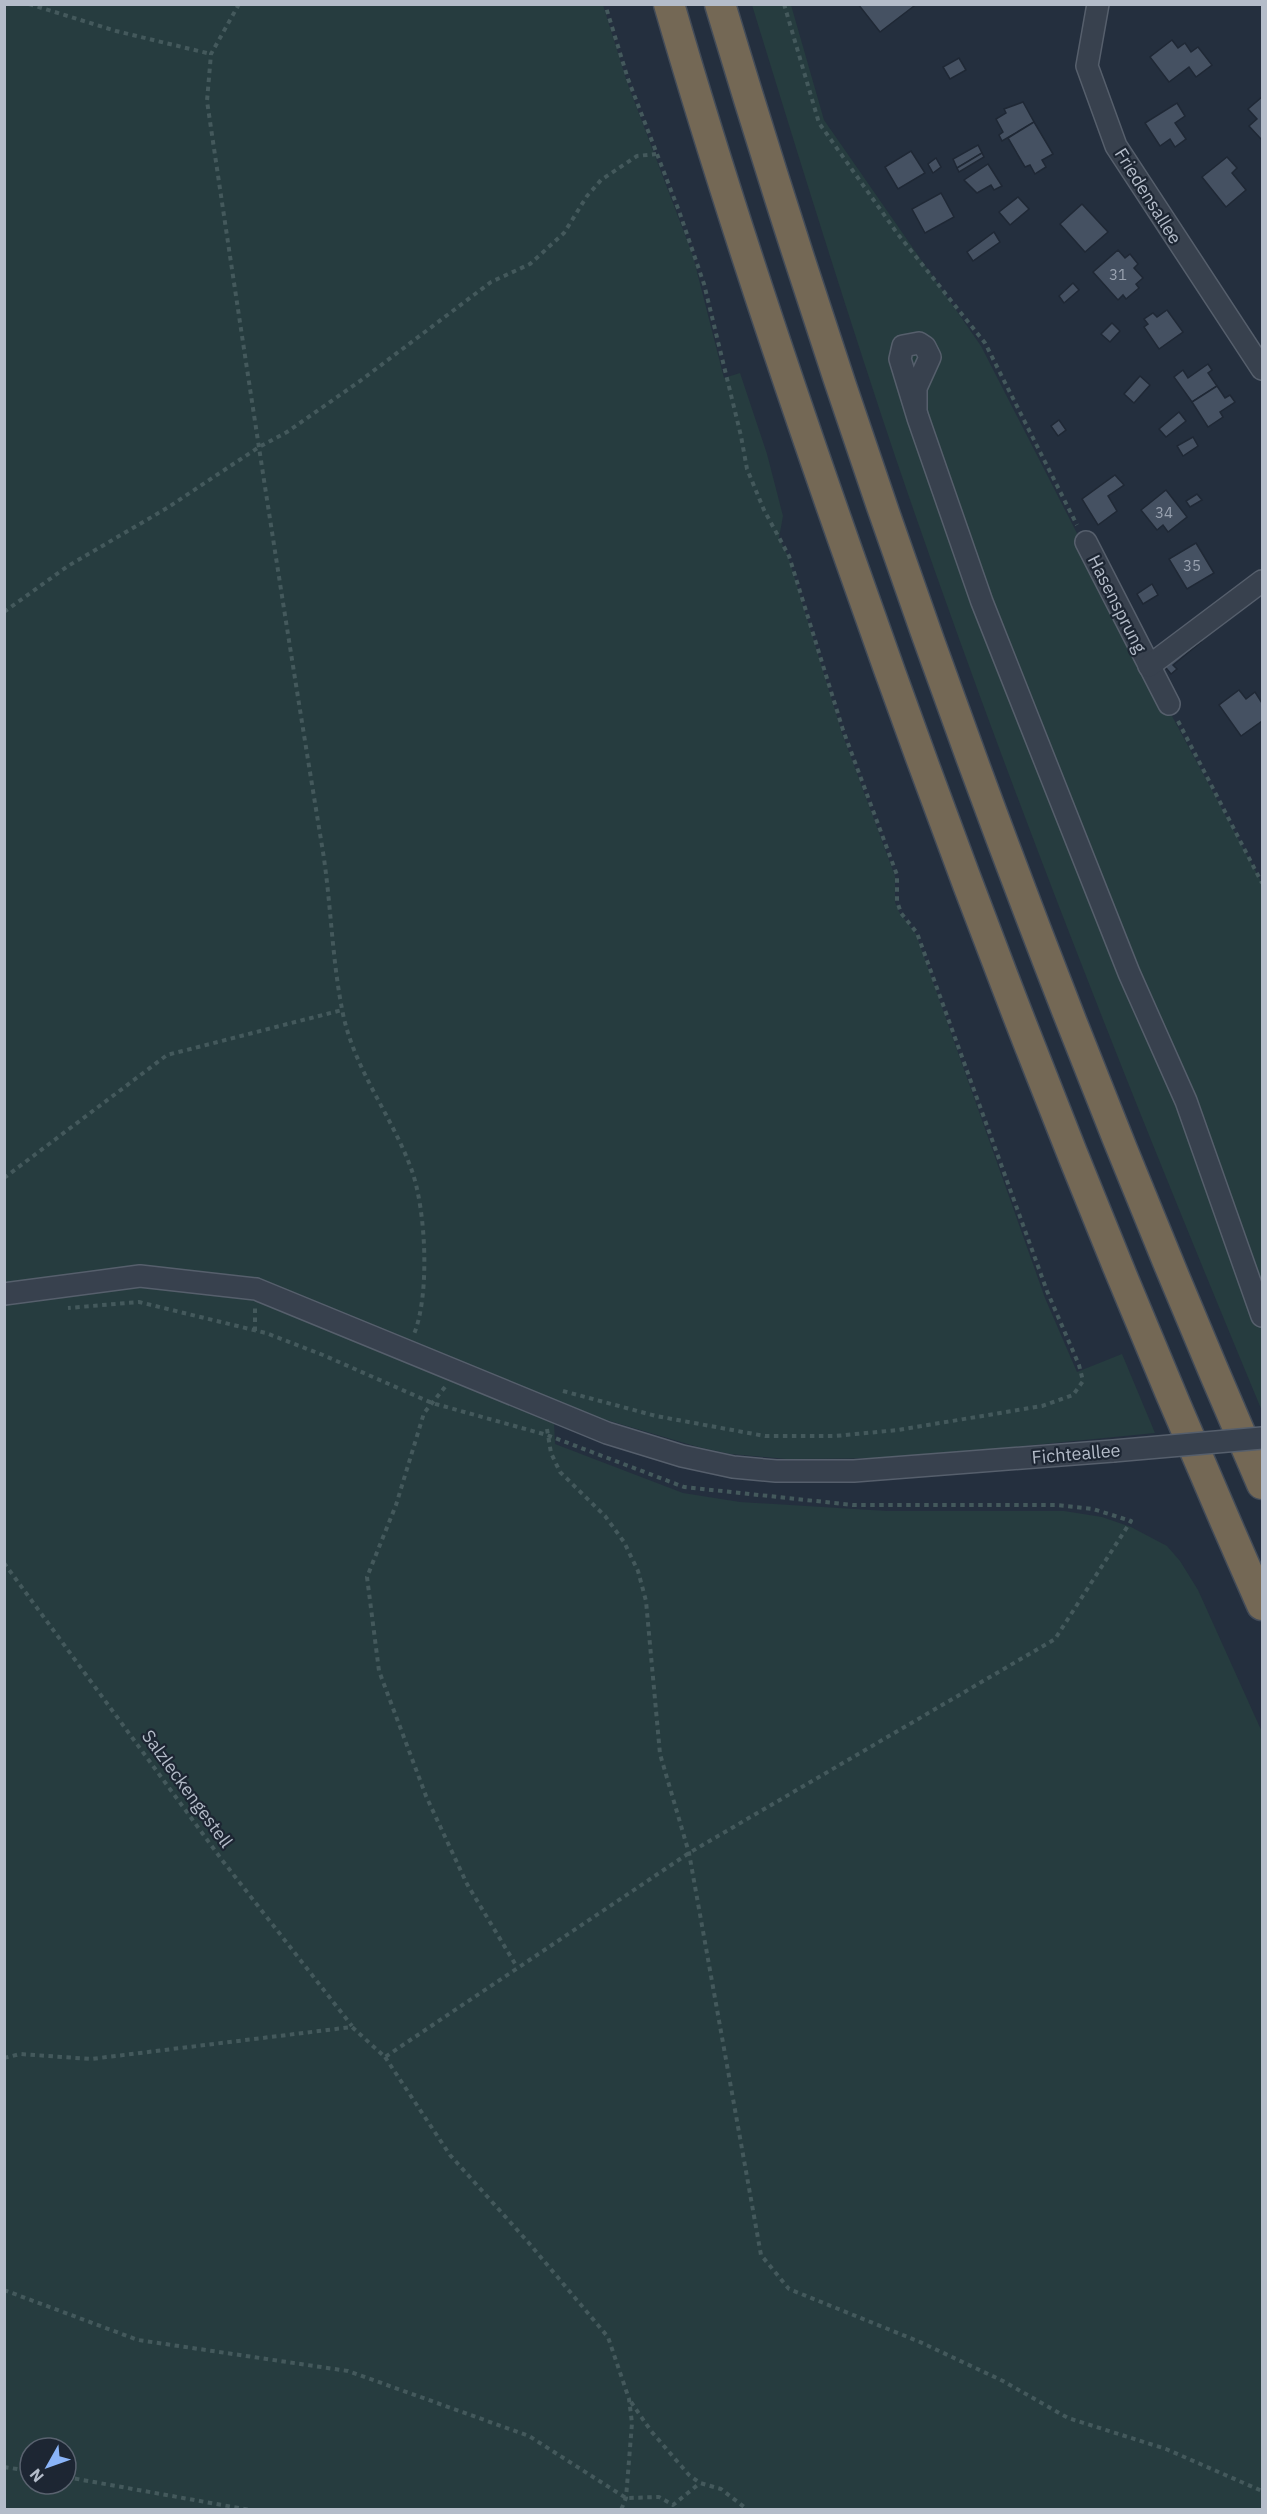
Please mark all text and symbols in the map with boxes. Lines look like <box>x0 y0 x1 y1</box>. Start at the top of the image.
street label: Friedensallee <box>1110 143 1187 248</box>
house number: 31 <box>1109 265 1127 284</box>
house number: 34 <box>1155 503 1173 522</box>
street label: Hasensprung <box>1083 551 1152 657</box>
house number: 35 <box>1183 556 1201 575</box>
street label: Fichteallee <box>1031 1438 1121 1469</box>
street label: Salzleckengestell <box>137 1725 238 1852</box>
north arrow <box>18 2436 78 2496</box>
text: N <box>25 2465 48 2487</box>

